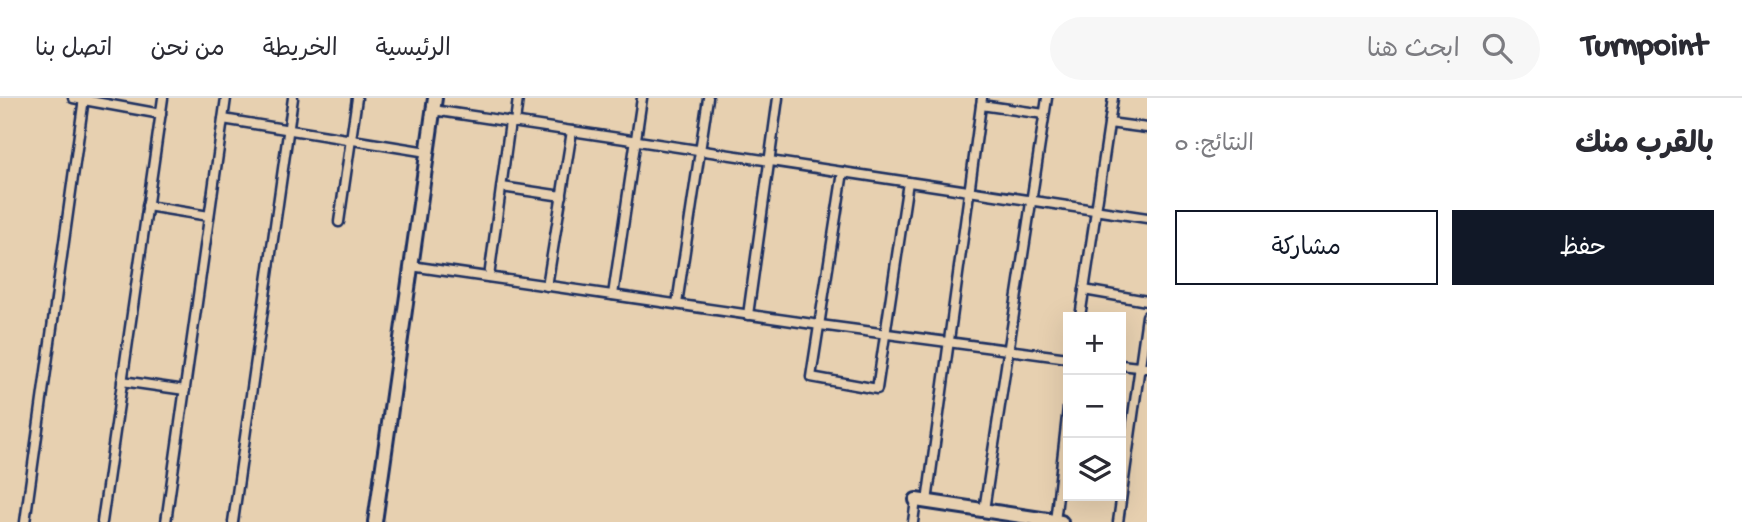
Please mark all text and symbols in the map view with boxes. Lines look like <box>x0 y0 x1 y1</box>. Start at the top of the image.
search box <box>1050 17 1540 80</box>
icon: search <box>1478 29 1516 67</box>
text: Turnpoint <box>1582 29 1707 67</box>
text: اتصل بنا <box>35 36 112 65</box>
text: من نحن <box>150 36 225 65</box>
text: الخريطة <box>263 36 338 65</box>
text: الرئيسية <box>376 36 451 65</box>
text: ابحث هنا <box>1367 36 1460 67</box>
text: بالقرب منك <box>1575 129 1714 164</box>
text: النتائج: 0 <box>1175 132 1254 159</box>
button: مشاركة <box>1175 210 1438 285</box>
button: حفظ <box>1452 210 1714 285</box>
map controls <box>1063 312 1126 501</box>
button: + <box>1063 312 1126 375</box>
button: − <box>1063 375 1126 438</box>
button: layers <box>1063 438 1126 501</box>

